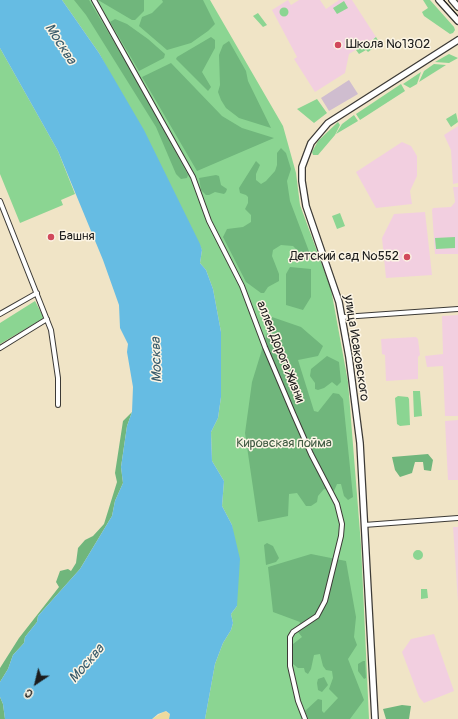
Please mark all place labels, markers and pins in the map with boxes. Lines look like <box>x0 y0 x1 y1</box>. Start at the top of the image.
place label: Школа №1302 <box>346 37 430 53</box>
marker: Школа №1302 <box>333 40 343 50</box>
place label: Башня <box>59 229 95 245</box>
marker: Башня <box>46 232 56 242</box>
place label: Детский сад №552 <box>290 249 399 265</box>
marker: Детский сад №552 <box>402 252 412 262</box>

